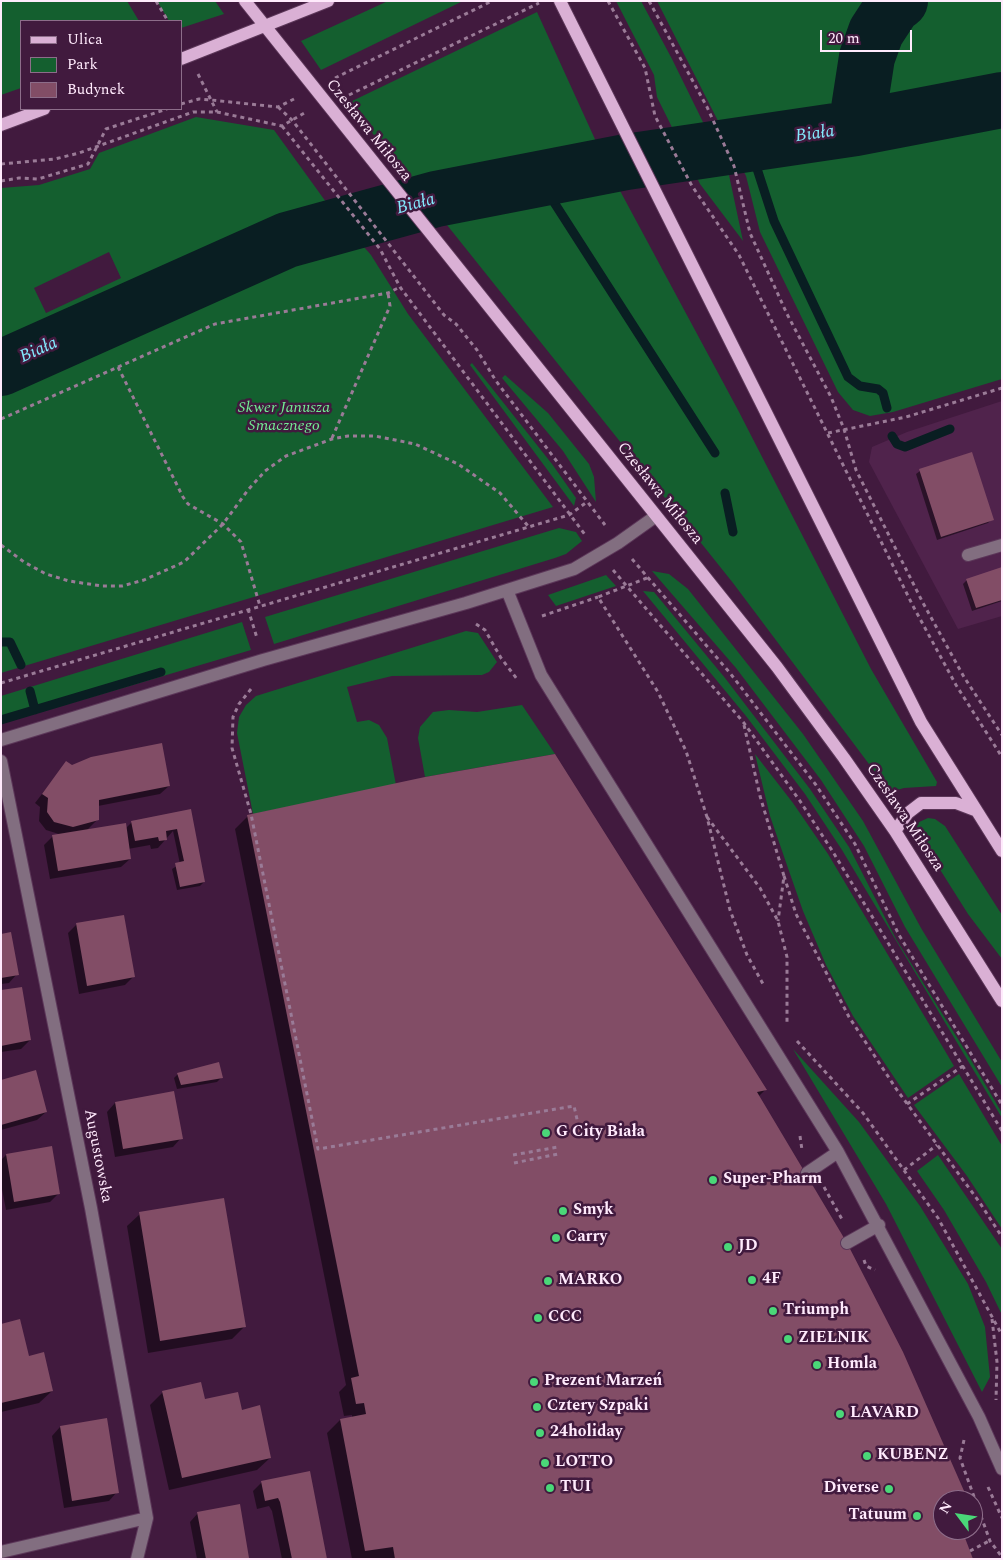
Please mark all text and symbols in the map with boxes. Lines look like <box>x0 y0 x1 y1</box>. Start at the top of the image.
legend <box>20 20 182 110</box>
scale bar <box>823 20 916 52</box>
text: 20 m <box>828 27 860 50</box>
text: Ulica <box>67 28 103 51</box>
text: Park <box>67 53 98 76</box>
street label: Czesława Miłosza <box>321 76 415 186</box>
text: Budynek <box>67 78 125 101</box>
water label: Biała <box>794 122 836 148</box>
water label: Biała <box>394 189 438 221</box>
water label: Biała <box>17 333 61 369</box>
park label: Skwer Janusza Smacznego <box>238 399 330 437</box>
street label: Czesława Miłosza <box>612 439 706 549</box>
street label: Czesława Miłosza <box>861 760 947 876</box>
street label: Augustowska <box>79 1108 115 1204</box>
place label: G City Biała <box>556 1123 645 1143</box>
marker: G City Biała <box>540 1127 552 1139</box>
place label: Super-Pharm <box>723 1170 822 1190</box>
marker: Super-Pharm <box>707 1174 719 1186</box>
place label: Smyk <box>573 1201 614 1221</box>
marker: Smyk <box>557 1205 569 1217</box>
place label: Carry <box>566 1228 607 1248</box>
marker: Carry <box>550 1232 562 1244</box>
place label: JD <box>738 1237 758 1257</box>
marker: JD <box>722 1241 734 1253</box>
place label: 4F <box>762 1270 781 1290</box>
place label: MARKO <box>558 1271 622 1291</box>
marker: 4F <box>746 1274 758 1286</box>
marker: MARKO <box>542 1275 554 1287</box>
place label: Triumph <box>783 1301 849 1321</box>
marker: Triumph <box>767 1305 779 1317</box>
place label: CCC <box>548 1308 582 1328</box>
marker: CCC <box>532 1312 544 1324</box>
place label: ZIELNIK <box>798 1329 869 1349</box>
marker: ZIELNIK <box>782 1333 794 1345</box>
place label: Homla <box>827 1355 877 1375</box>
marker: Homla <box>811 1359 823 1371</box>
place label: Prezent Marzeń <box>544 1372 662 1392</box>
marker: Prezent Marzeń <box>528 1376 540 1388</box>
place label: Cztery Szpaki <box>547 1397 649 1417</box>
marker: Cztery Szpaki <box>531 1401 543 1413</box>
place label: LAVARD <box>850 1404 919 1424</box>
marker: LAVARD <box>834 1408 846 1420</box>
place label: 24holiday <box>550 1423 622 1443</box>
marker: 24holiday <box>534 1427 546 1439</box>
place label: KUBENZ <box>877 1446 949 1466</box>
marker: KUBENZ <box>861 1450 873 1462</box>
place label: LOTTO <box>555 1453 613 1473</box>
marker: LOTTO <box>539 1457 551 1469</box>
place label: TUI <box>560 1478 591 1498</box>
place label: Diverse <box>823 1479 879 1499</box>
marker: TUI <box>544 1482 556 1494</box>
marker: Diverse <box>883 1483 895 1495</box>
north arrow <box>933 1490 983 1540</box>
text: N <box>934 1497 958 1518</box>
place label: Tatuum <box>849 1506 907 1526</box>
marker: Tatuum <box>911 1510 923 1522</box>

